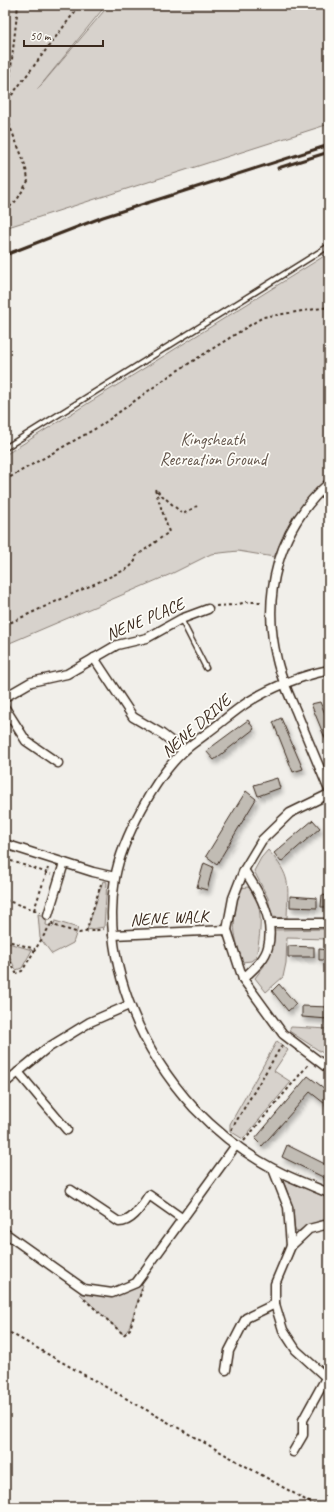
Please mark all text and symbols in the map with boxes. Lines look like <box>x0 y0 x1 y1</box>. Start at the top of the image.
scale bar <box>24 22 103 48</box>
text: 50 m <box>30 28 52 44</box>
park label: Kingsheath Recreation Ground <box>160 429 269 470</box>
street label: NENE PLACE <box>103 592 189 645</box>
street label: NENE DRIVE <box>157 689 237 762</box>
street label: NENE WALK <box>130 905 211 931</box>

